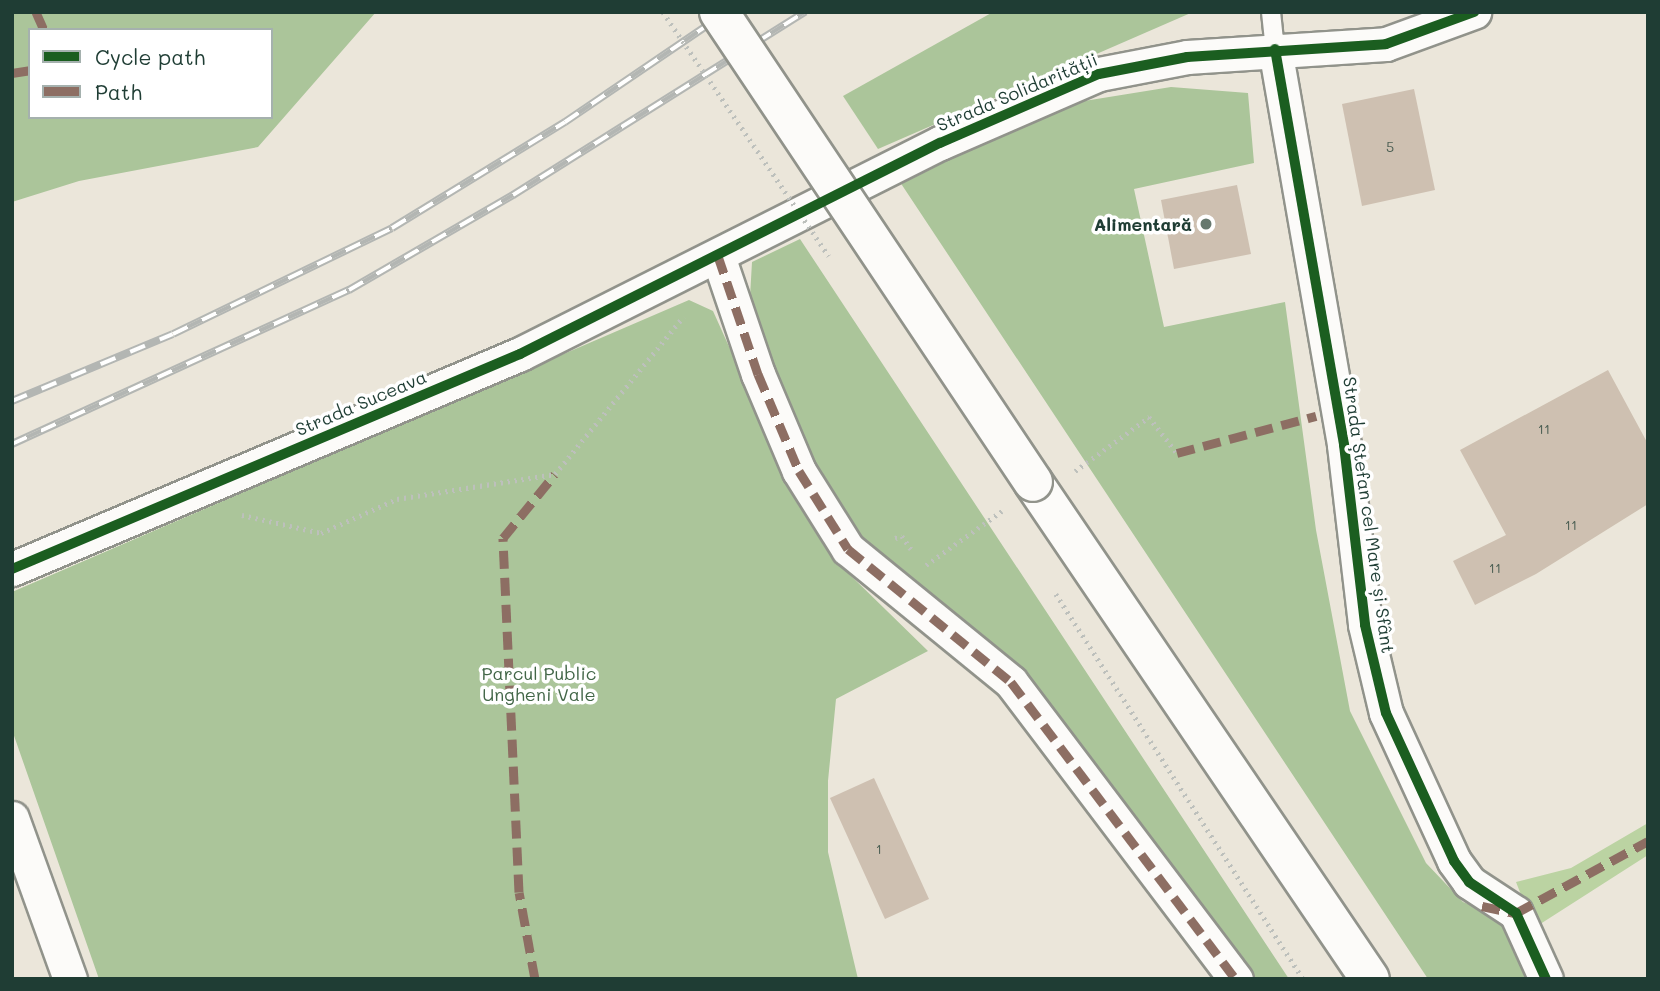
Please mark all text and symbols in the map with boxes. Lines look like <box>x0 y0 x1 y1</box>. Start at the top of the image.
legend <box>28 28 273 119</box>
text: Cycle path <box>95 43 205 70</box>
street label: Strada Solidarității <box>933 48 1101 136</box>
text: Path <box>95 78 142 105</box>
house number: 5 <box>1386 139 1394 155</box>
place label: Alimentară <box>1094 213 1192 235</box>
marker: Alimentară <box>1198 216 1214 232</box>
street label: Strada Suceava <box>292 366 430 440</box>
street label: Strada Ștefan cel Mare și Sfânt <box>1339 375 1399 655</box>
house number: 11 <box>1538 421 1550 437</box>
house number: 11 <box>1565 517 1577 533</box>
house number: 11 <box>1489 560 1501 576</box>
park label: Parcul Public Ungheni Vale <box>482 663 596 706</box>
house number: 1 <box>876 841 882 857</box>

